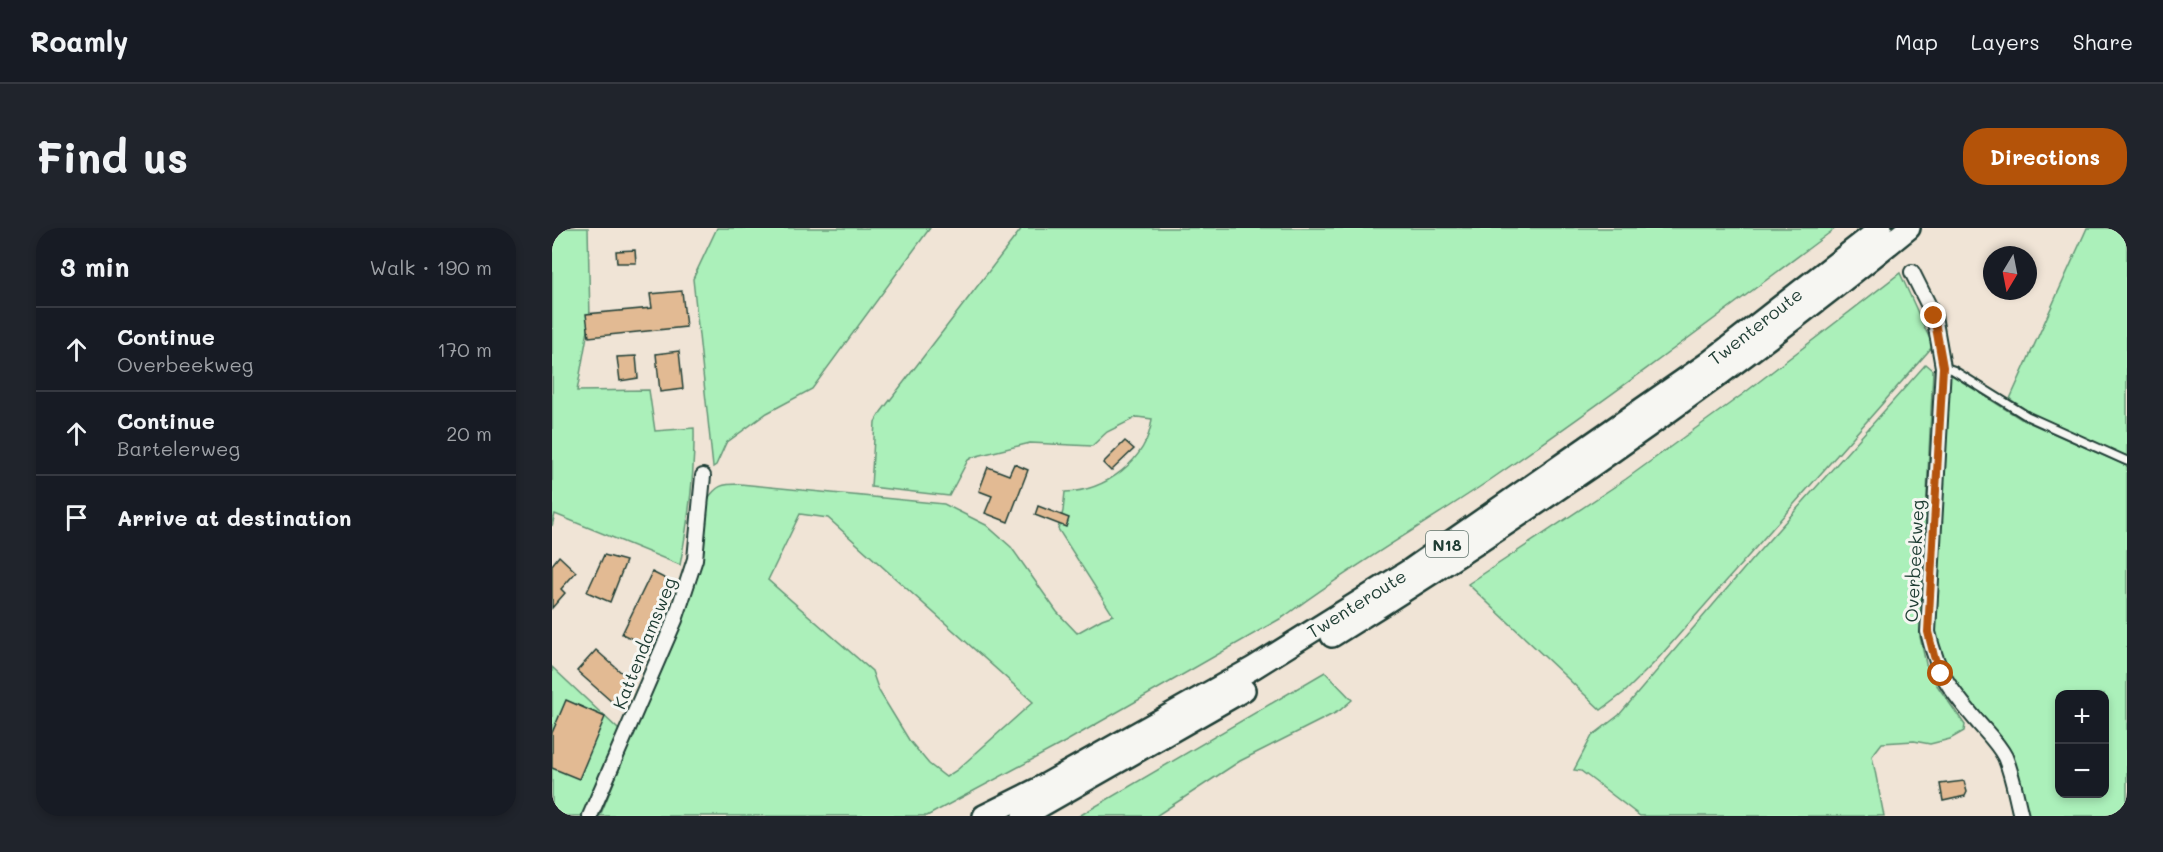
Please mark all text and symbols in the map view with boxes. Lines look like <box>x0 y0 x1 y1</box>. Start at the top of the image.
text: Roamly <box>30 23 129 59</box>
text: Map <box>1895 28 1938 55</box>
text: Layers <box>1971 28 2040 55</box>
text: Share <box>2073 28 2133 55</box>
button: Directions <box>1963 128 2127 185</box>
text: Find us <box>36 129 188 184</box>
north arrow <box>1983 246 2037 300</box>
text: 3 min <box>60 250 129 284</box>
text: Walk · 190 m <box>369 254 492 280</box>
street label: Twenteroute <box>1703 282 1807 370</box>
route end <box>1920 302 1946 328</box>
text: Continue <box>117 322 215 351</box>
icon: ahead <box>60 333 93 366</box>
text: 170 m <box>437 336 492 362</box>
text: Overbeekweg <box>117 351 253 377</box>
text: Continue <box>117 406 215 435</box>
icon: ahead <box>60 417 93 450</box>
text: 20 m <box>446 420 492 446</box>
text: Bartelerweg <box>117 435 240 461</box>
street label: Overbeekweg <box>1899 499 1929 623</box>
icon: arrive <box>60 501 93 534</box>
text: Arrive at destination <box>117 503 352 532</box>
road number: N18 <box>1426 531 1468 557</box>
street label: Twenteroute <box>1302 563 1411 644</box>
street label: Kattendamsweg <box>607 573 681 713</box>
route start <box>1927 660 1953 686</box>
map controls <box>2055 690 2109 798</box>
button: + <box>2055 690 2109 744</box>
button: − <box>2055 744 2109 798</box>

